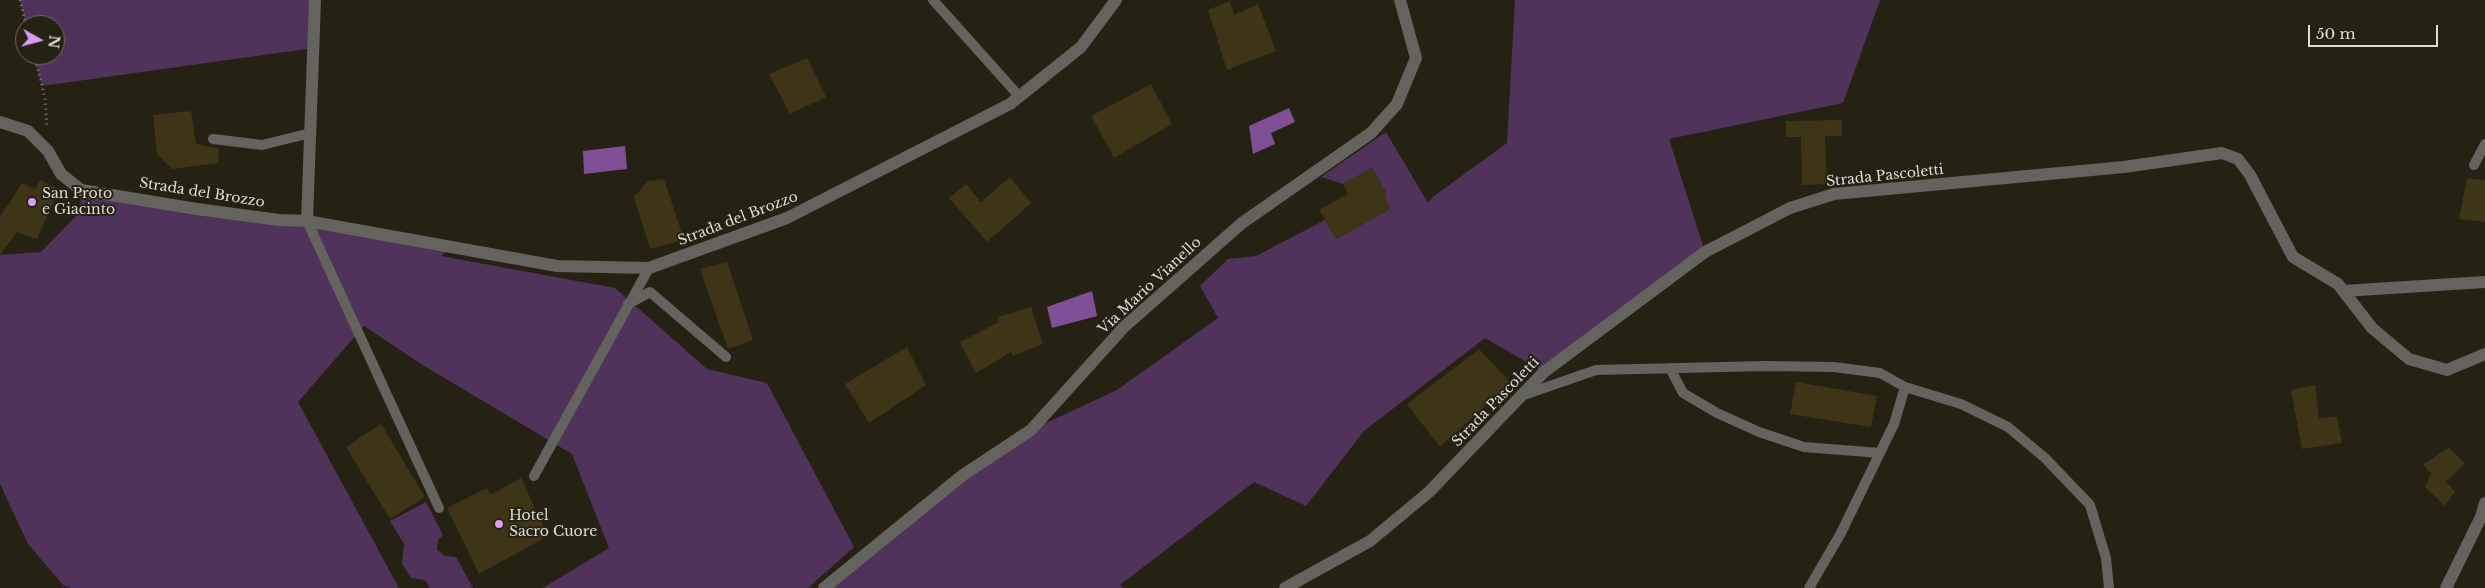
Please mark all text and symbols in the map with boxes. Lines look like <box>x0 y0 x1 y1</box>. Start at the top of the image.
north arrow <box>15 15 65 65</box>
scale bar <box>2310 15 2440 47</box>
text: 50 m <box>2316 24 2356 43</box>
text: N <box>44 34 64 49</box>
street label: Strada Pascoletti <box>1825 161 1945 191</box>
street label: Strada del Brozzo <box>138 175 266 211</box>
place label: San Proto e Giacinto <box>42 186 115 218</box>
street label: Strada del Brozzo <box>676 188 800 250</box>
marker: San Proto e Giacinto <box>26 196 38 208</box>
street label: Via Mario Vianello <box>1095 234 1205 338</box>
street label: Strada Pascoletti <box>1449 354 1543 450</box>
place label: Hotel Sacro Cuore <box>509 508 597 540</box>
marker: Hotel Sacro Cuore <box>493 518 505 530</box>

